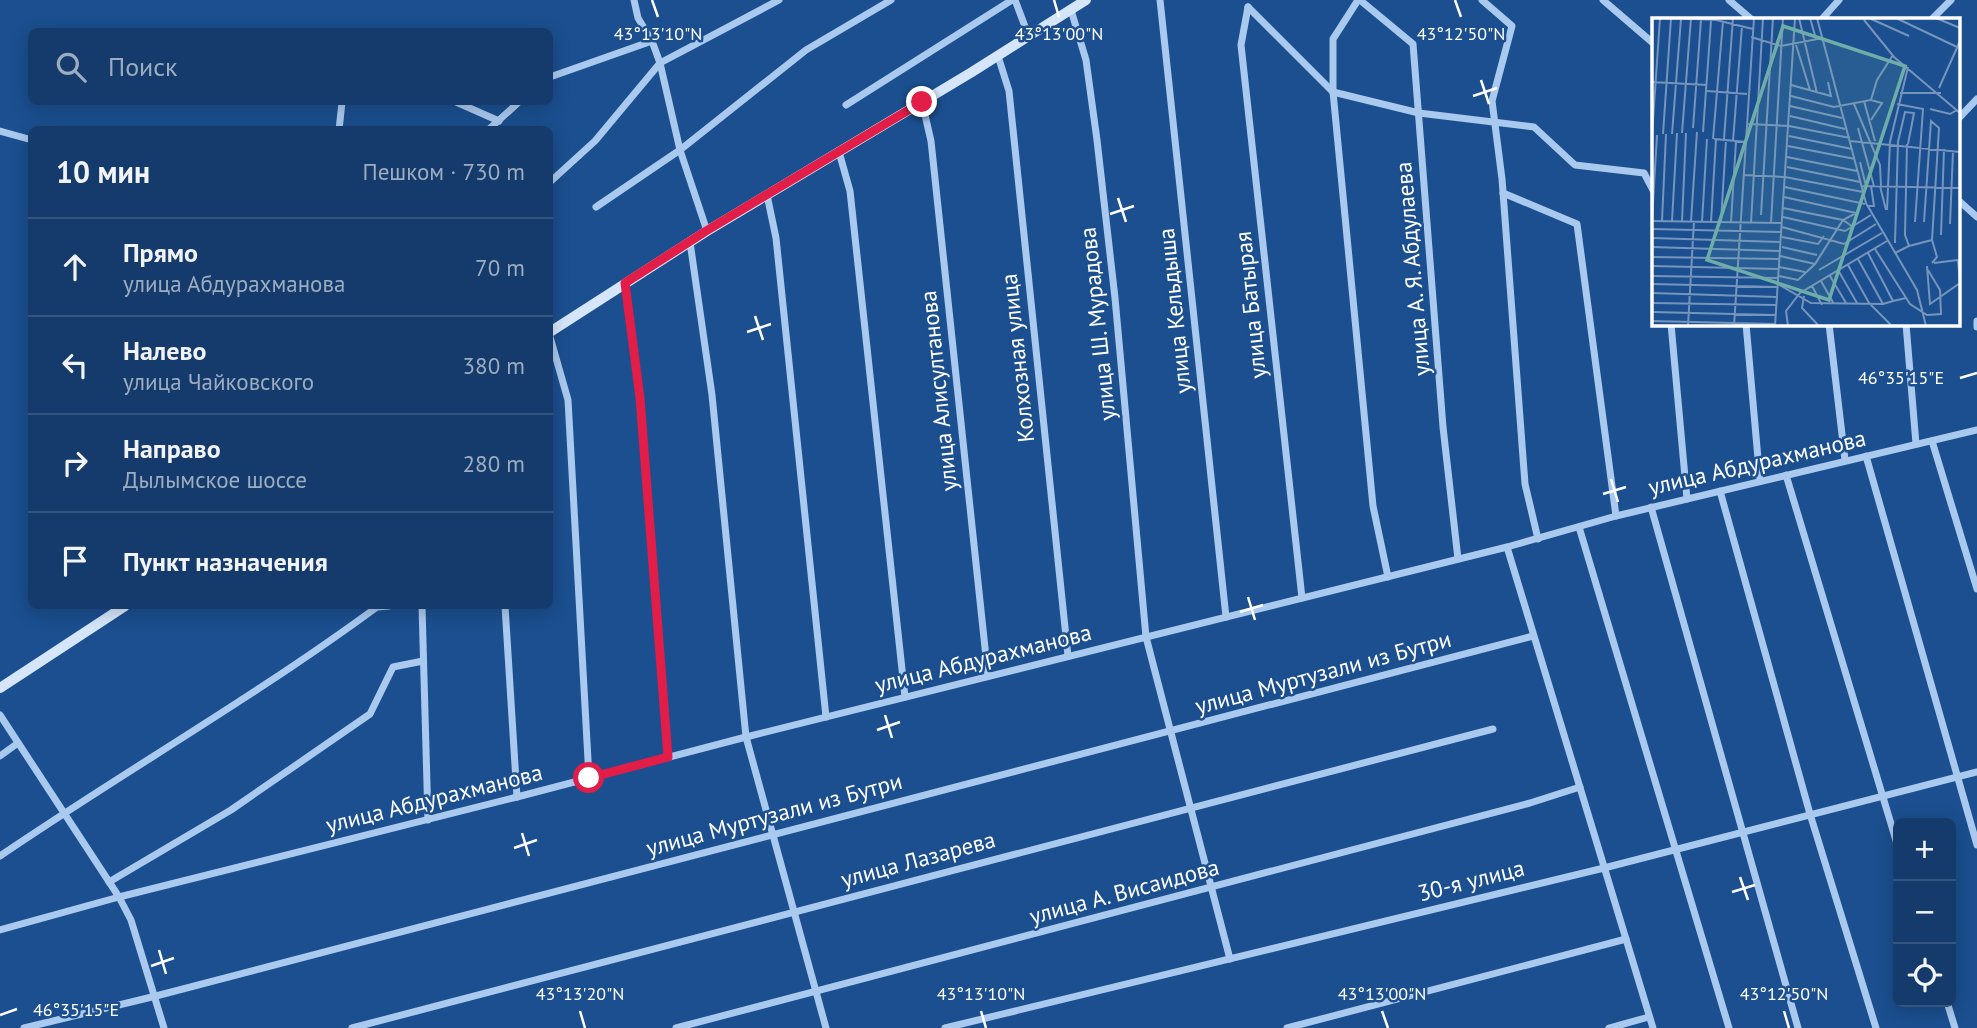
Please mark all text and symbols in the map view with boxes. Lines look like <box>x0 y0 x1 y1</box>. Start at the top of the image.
inset map <box>1652 18 1960 326</box>
text: 43°13'10"N <box>614 22 702 45</box>
text: 43°13'00"N <box>1015 22 1103 45</box>
text: 43°12'50"N <box>1417 22 1505 45</box>
search box <box>28 28 553 105</box>
icon: search <box>52 48 90 86</box>
text: Поиск <box>108 50 177 83</box>
route end <box>906 86 937 117</box>
text: 10 мин <box>56 152 150 191</box>
text: Пешком · 730 m <box>362 157 525 186</box>
street label: улица А. Я. Абдулаева <box>1388 161 1436 377</box>
street label: улица Ш. Мурадова <box>1072 226 1122 422</box>
street label: улица Кельдыша <box>1151 227 1197 395</box>
street label: улица Батырая <box>1228 230 1272 380</box>
text: Прямо <box>123 236 198 269</box>
icon: ahead <box>56 248 94 286</box>
text: 70 m <box>475 253 525 282</box>
text: улица Абдурахманова <box>123 269 345 298</box>
street label: Колхозная улица <box>994 272 1040 444</box>
street label: улица Алисултанова <box>913 289 963 493</box>
text: Налево <box>123 334 207 367</box>
icon: left <box>56 346 94 384</box>
text: 380 m <box>463 351 525 380</box>
text: 46°35'15"E <box>1858 366 1944 389</box>
text: улица Чайковского <box>123 367 314 396</box>
street label: улица Абдурахманова <box>1645 423 1869 501</box>
text: Направо <box>123 432 221 465</box>
icon: right <box>56 444 94 482</box>
text: 280 m <box>463 449 525 478</box>
text: Дылымское шоссе <box>123 465 307 494</box>
icon: arrive <box>56 542 94 580</box>
text: Пункт назначения <box>123 545 328 578</box>
street label: улица Абдурахманова <box>872 617 1094 699</box>
street label: улица Муртузали из Бутри <box>1192 624 1454 720</box>
street label: улица Абдурахманова <box>323 757 545 839</box>
route start <box>573 762 604 793</box>
street label: улица Муртузали из Бутри <box>643 766 905 862</box>
map controls <box>1893 818 1956 1007</box>
button: + <box>1893 818 1956 881</box>
street label: улица Лазарева <box>838 824 998 894</box>
street label: улица А. Висаидова <box>1026 852 1222 930</box>
street label: 30-я улица <box>1415 853 1527 907</box>
button: − <box>1893 881 1956 944</box>
button: locate <box>1893 944 1956 1007</box>
text: 43°13'20"N <box>536 982 624 1005</box>
text: 43°13'10"N <box>937 982 1025 1005</box>
text: 43°13'00"N <box>1338 982 1426 1005</box>
text: 43°12'50"N <box>1740 982 1828 1005</box>
text: 46°35'15"E <box>33 998 119 1021</box>

